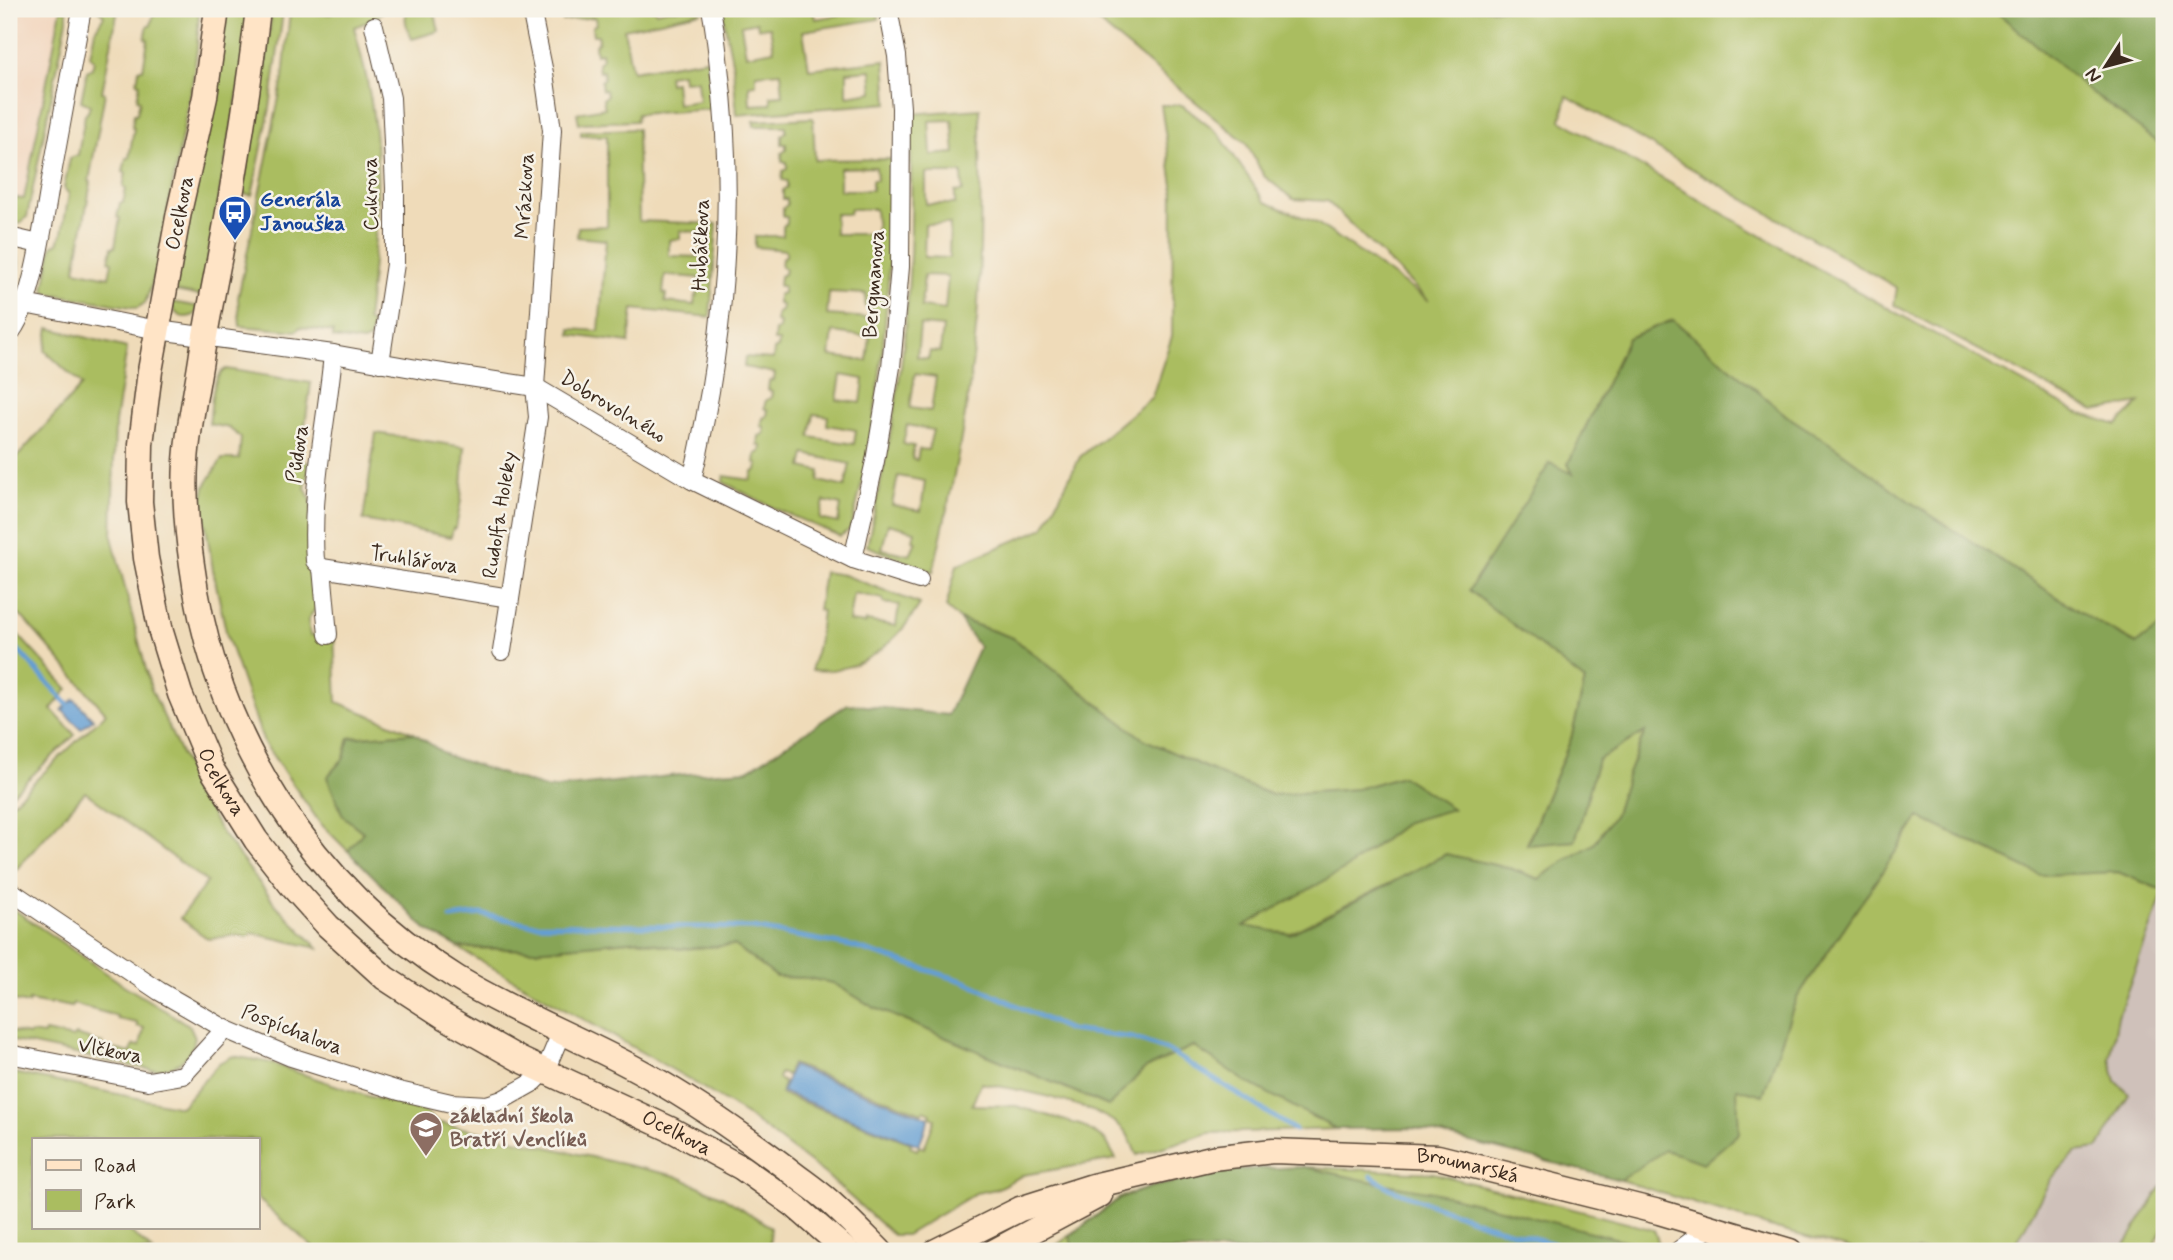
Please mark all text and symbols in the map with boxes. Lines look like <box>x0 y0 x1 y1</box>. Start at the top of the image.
north arrow <box>2072 32 2142 102</box>
text: N <box>2080 63 2107 88</box>
street label: Mrázkova <box>509 152 541 240</box>
street label: Cukrova <box>356 157 386 231</box>
street label: Ocelkova <box>159 174 201 252</box>
place label: Generála Janouška <box>260 186 346 238</box>
bus stop icon: Generála Janouška <box>216 193 254 242</box>
street label: Hubáčkova <box>685 198 717 292</box>
street label: Bergmanova <box>856 229 893 339</box>
street label: Dobrovolného <box>555 364 671 450</box>
street label: Půdova <box>280 423 316 485</box>
street label: Rudolfa Holeky <box>476 449 524 581</box>
street label: Truhlářova <box>368 539 460 581</box>
street label: Ocelkova <box>190 744 252 822</box>
street label: Pospíchalova <box>237 998 347 1062</box>
street label: Vlčkova <box>75 1031 145 1071</box>
place label: základní škola Bratří Venclíků <box>450 1102 587 1154</box>
street label: Ocelkova <box>637 1104 717 1163</box>
school or university icon: základní škola Bratří Venclíků <box>407 1109 445 1158</box>
legend <box>32 1138 259 1228</box>
street label: Broumarská <box>1416 1141 1522 1191</box>
text: Road <box>94 1152 136 1180</box>
text: Park <box>94 1188 136 1216</box>

